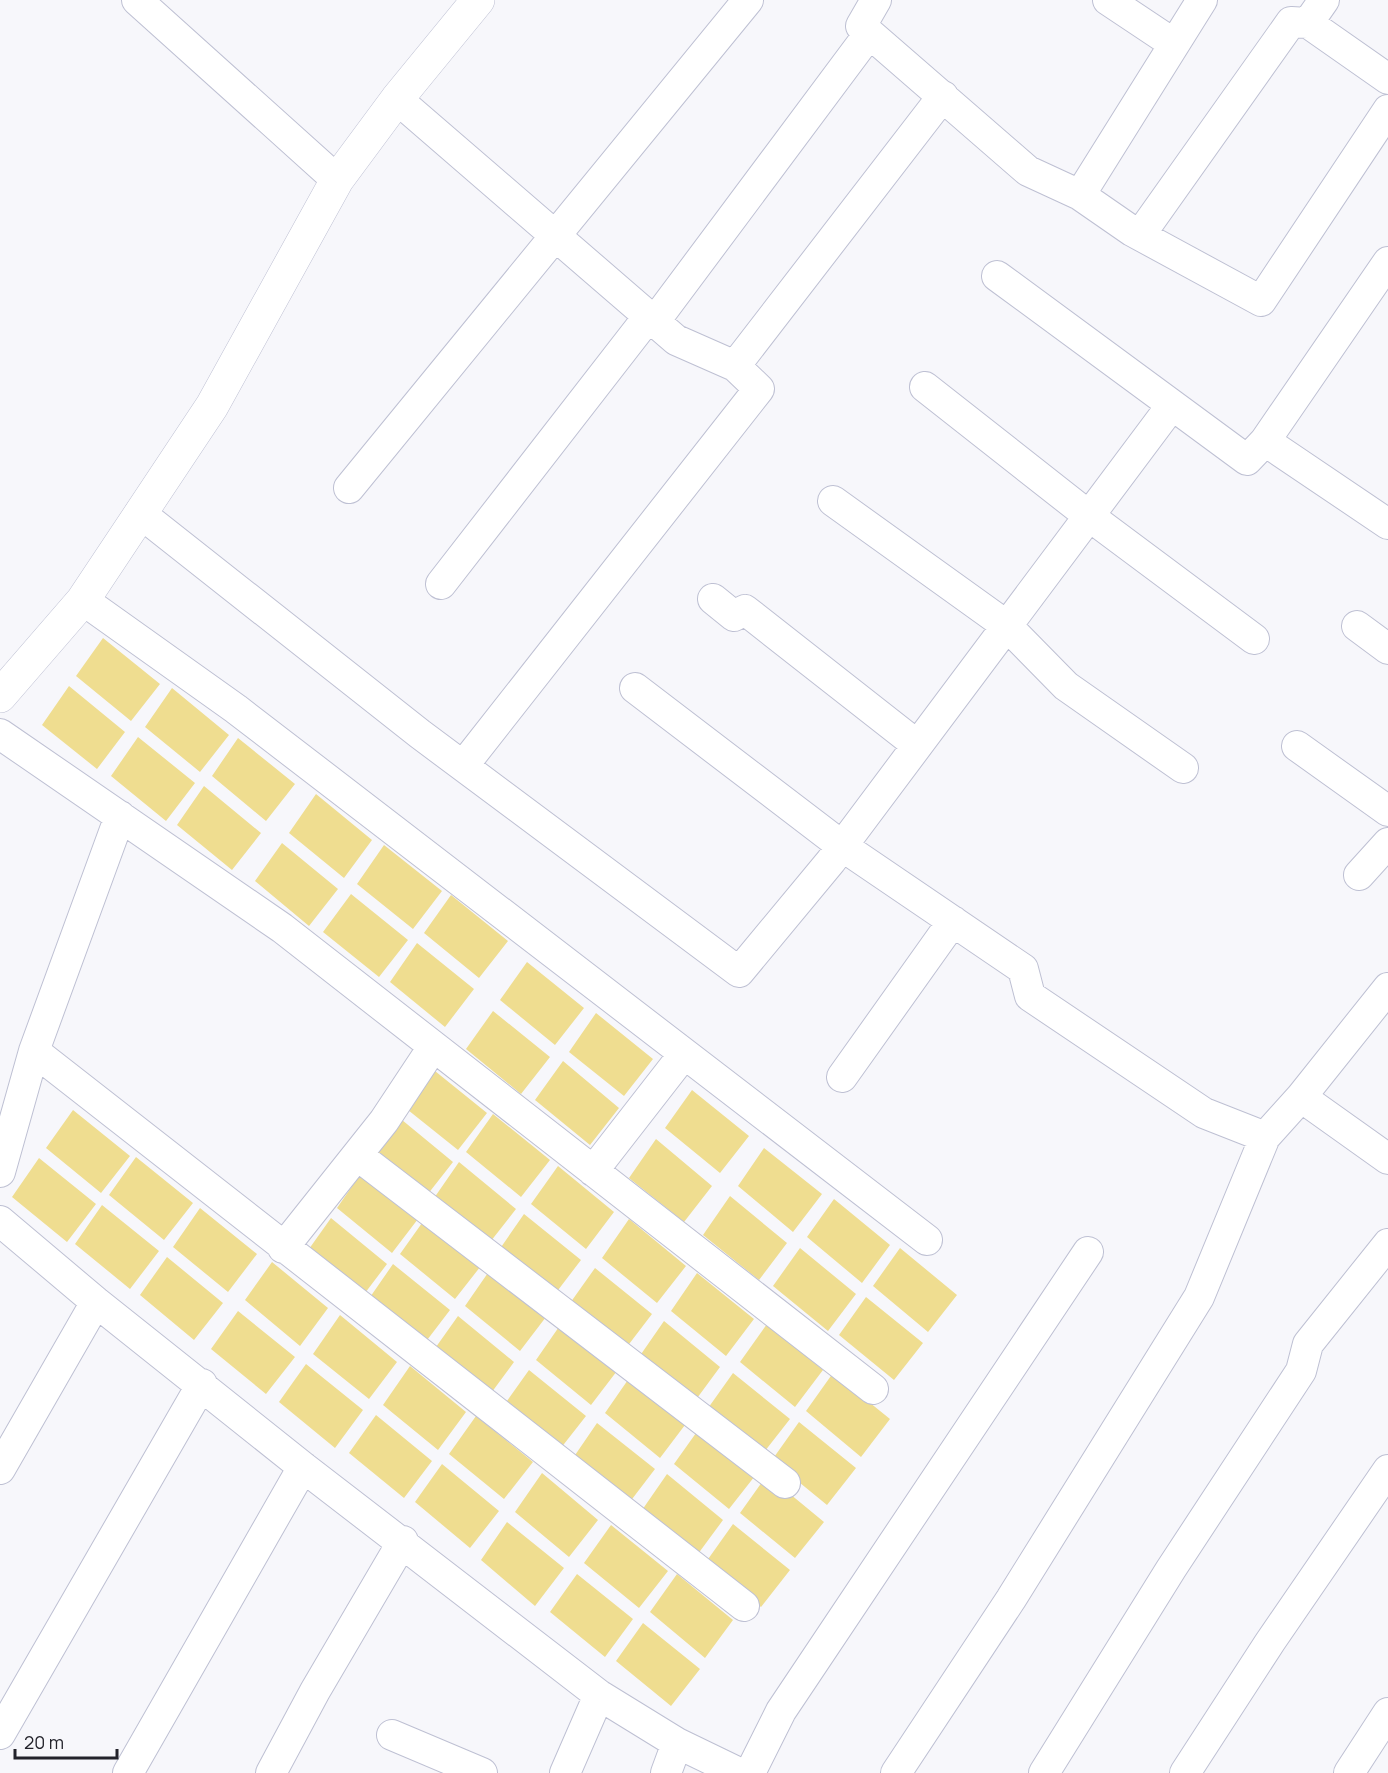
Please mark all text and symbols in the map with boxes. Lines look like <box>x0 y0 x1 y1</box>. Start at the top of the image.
scale bar <box>15 1722 117 1760</box>
text: 20 m <box>24 1730 64 1754</box>

